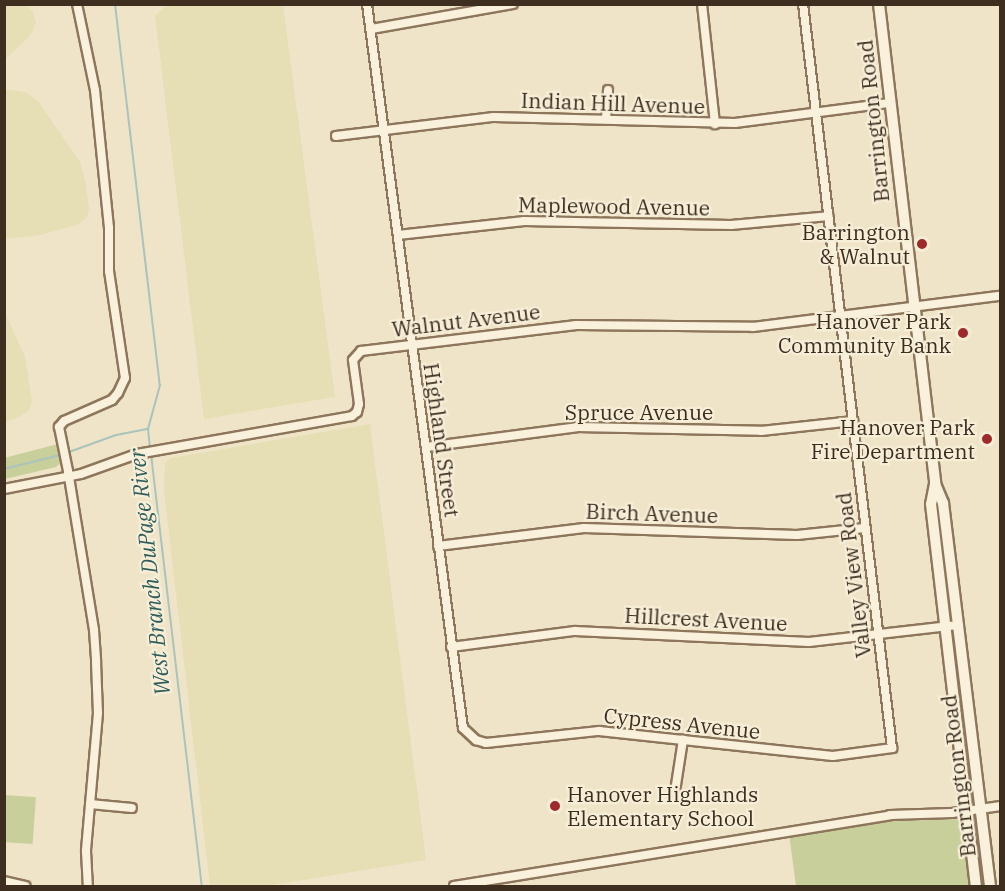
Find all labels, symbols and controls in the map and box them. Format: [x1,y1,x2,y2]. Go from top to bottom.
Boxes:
street label: Barrington Road [852,39,894,203]
street label: Indian Hill Avenue [520,87,706,119]
street label: Maplewood Avenue [518,192,710,220]
place label: Barrington & Walnut [802,219,910,269]
marker: Barrington & Walnut [915,237,929,251]
street label: Walnut Avenue [390,298,542,342]
place label: Hanover Park Community Bank [778,308,951,358]
marker: Hanover Park Community Bank [956,326,970,340]
street label: Highland Street [419,361,465,519]
street label: Spruce Avenue [565,399,713,425]
place label: Hanover Park Fire Department [811,414,975,464]
marker: Hanover Park Fire Department [980,432,994,446]
water label: West Branch DuPage River [123,447,175,697]
street label: Valley View Road [830,491,876,659]
street label: Birch Avenue [585,498,719,528]
street label: Hillcrest Avenue [624,602,788,636]
street label: Barrington Road [936,693,980,859]
street label: Cypress Avenue [602,702,762,744]
place label: Hanover Highlands Elementary School [567,781,758,831]
marker: Hanover Highlands Elementary School [548,799,562,813]

